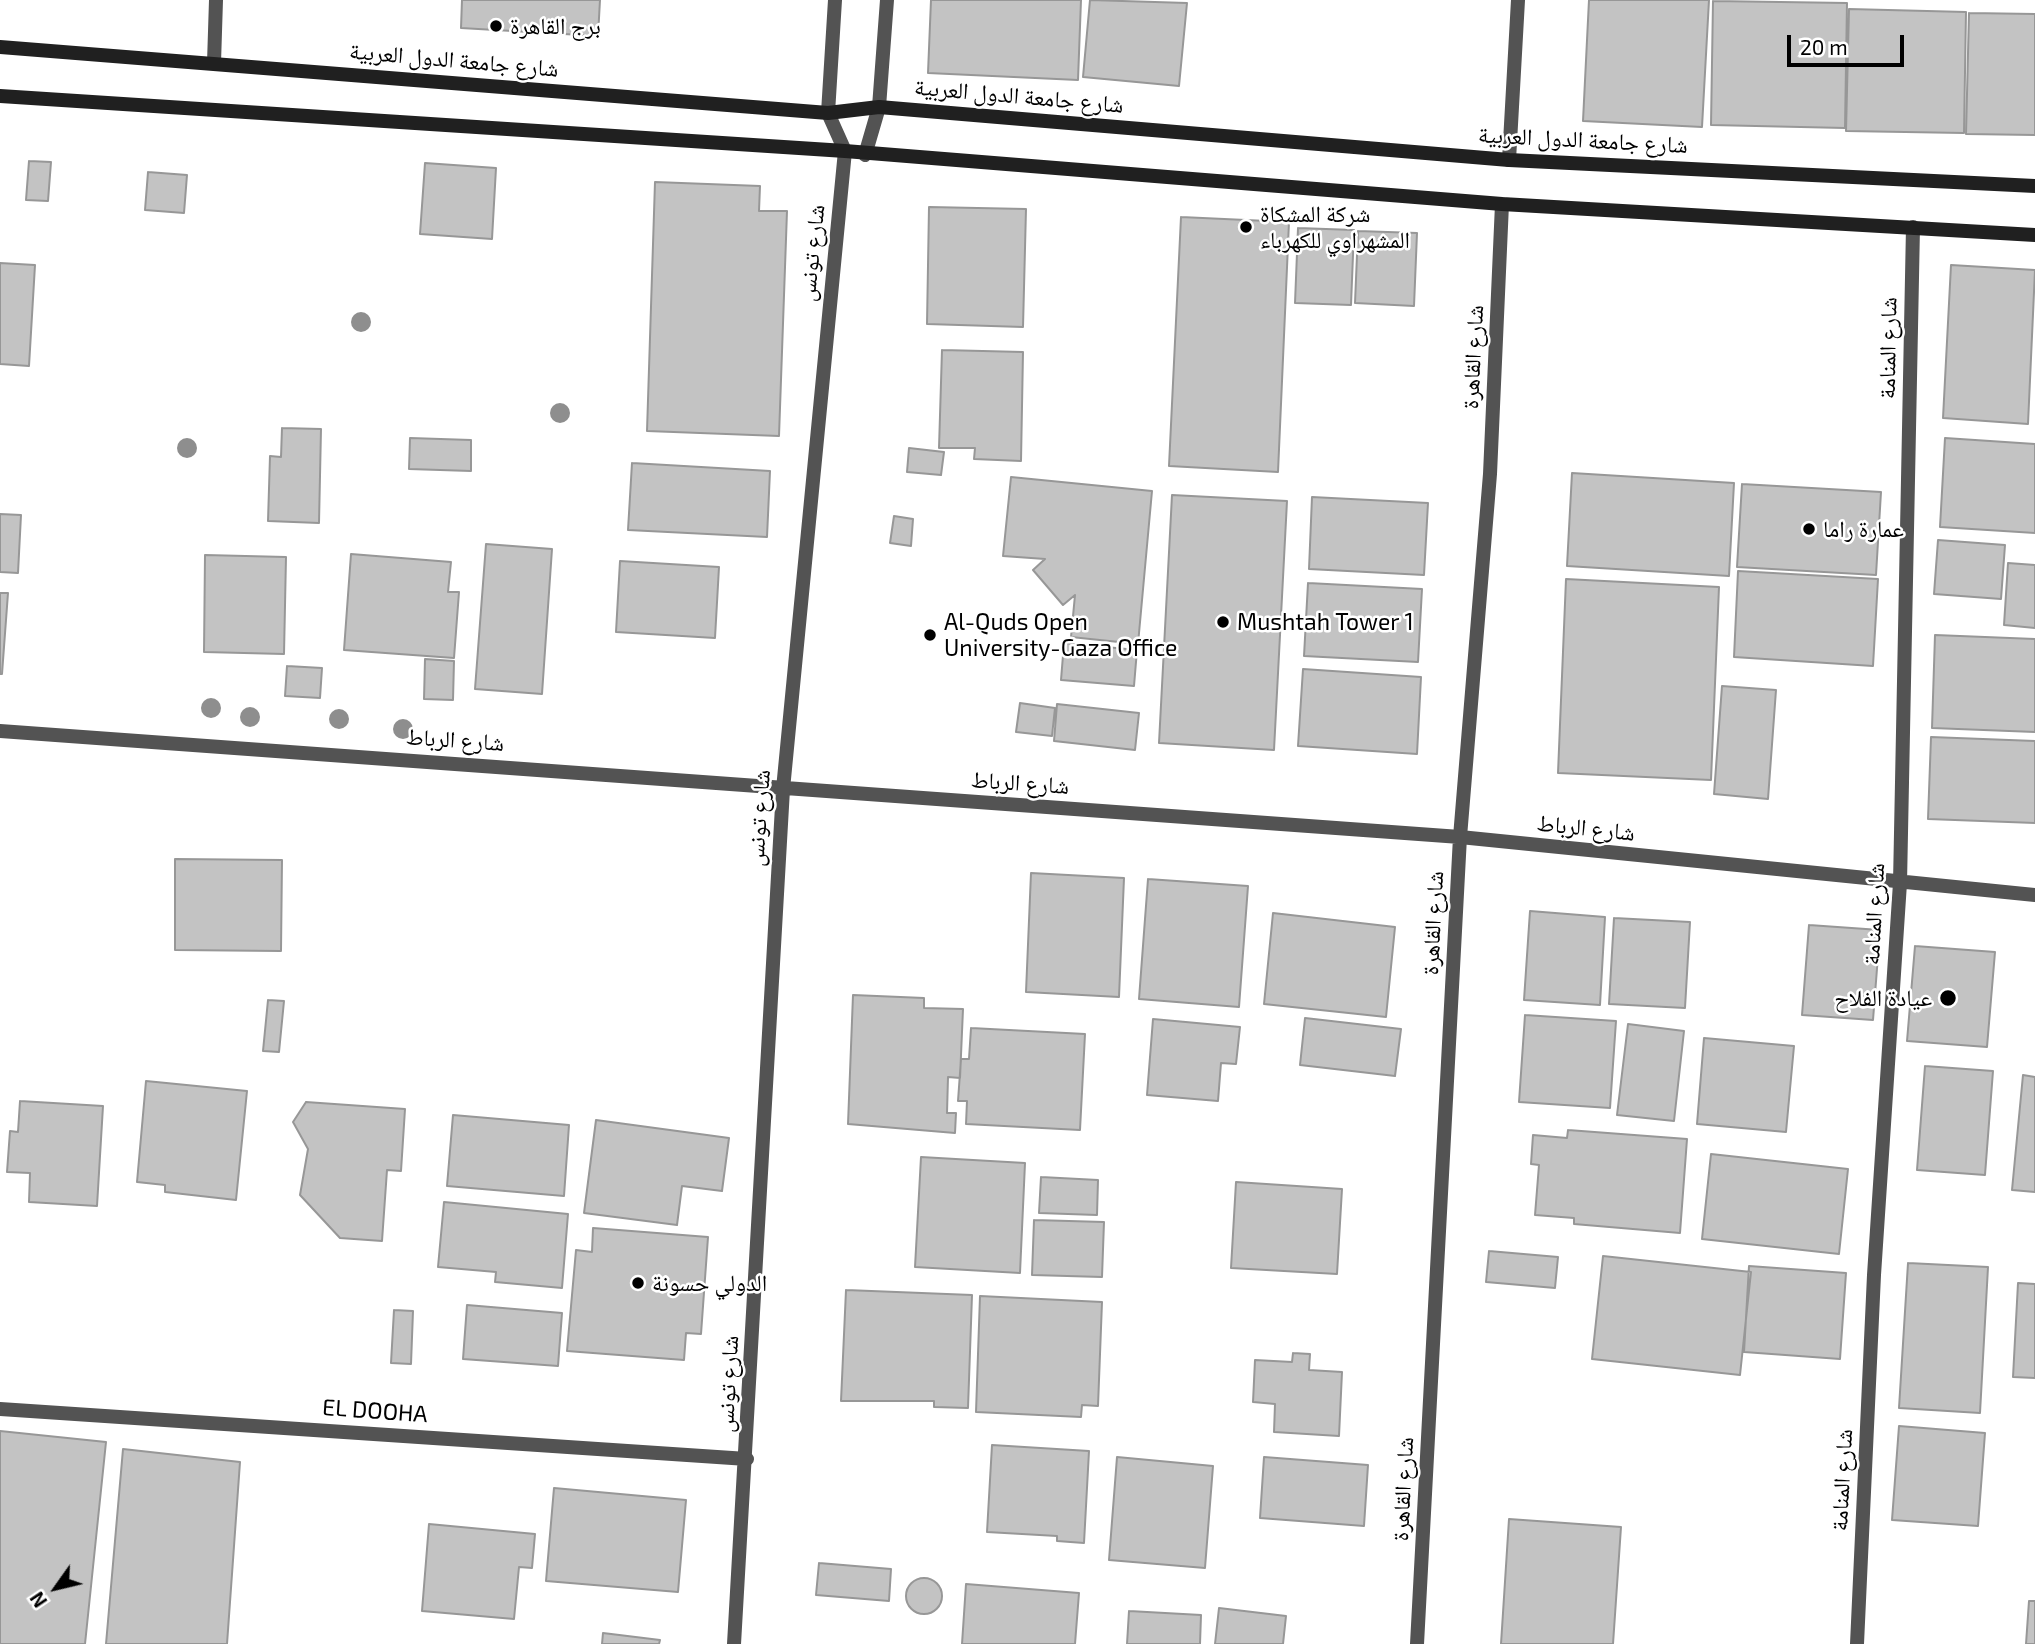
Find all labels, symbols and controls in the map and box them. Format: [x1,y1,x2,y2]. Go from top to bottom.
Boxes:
place label: برج القاهرة [510,12,601,40]
marker: برج القاهرة [488,18,504,34]
scale bar [1790,21,1907,65]
text: 20 m [1800,34,1848,59]
street label: شارع جامعة الدول العربية [348,37,560,83]
street label: شارع جامعة الدول العربية [913,73,1125,119]
street label: شارع جامعة الدول العربية [1478,121,1688,159]
place label: شركة المشكاة المشهراوي للكهرباء [1260,200,1410,254]
street label: شارع تونس [793,203,831,303]
marker: شركة المشكاة المشهراوي للكهرباء [1238,219,1254,235]
street label: شارع المنامة [1873,297,1903,399]
street label: شارع القاهرة [1456,304,1490,410]
place label: عمارة راما [1823,515,1904,543]
marker: عمارة راما [1801,521,1817,537]
place label: Al-Quds Open University-Gaza Office [944,608,1177,662]
place label: Mushtah Tower 1 [1237,608,1414,636]
marker: Mushtah Tower 1 [1215,614,1231,630]
marker: Al-Quds Open University-Gaza Office [922,627,938,643]
street label: شارع الرباط [405,723,505,757]
street label: شارع الرباط [970,766,1070,800]
street label: شارع تونس [742,769,776,867]
street label: شارع الرباط [1536,809,1636,847]
street label: شارع المنامة [1858,862,1890,966]
street label: شارع القاهرة [1416,870,1450,976]
place label: عيادة الفلاح [1834,984,1932,1012]
marker: عيادة الفلاح [1938,988,1958,1008]
place label: الدولي حسونة [652,1269,767,1297]
marker: الدولي حسونة [630,1275,646,1291]
street label: شارع تونس [712,1335,744,1433]
street label: EL DOOHA [321,1394,429,1428]
street label: شارع المنامة [1826,1428,1858,1532]
street label: شارع القاهرة [1386,1436,1420,1542]
north arrow [21,1553,91,1623]
text: N [25,1588,52,1612]

